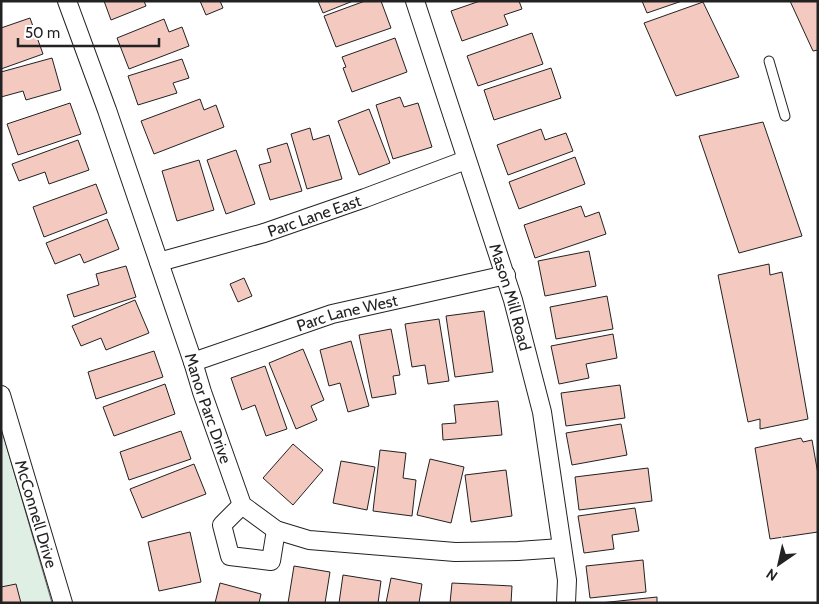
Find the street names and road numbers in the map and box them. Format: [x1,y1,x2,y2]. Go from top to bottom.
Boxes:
street label: Parc Lane East [265,191,364,241]
street label: Mason Mill Road [485,241,535,353]
street label: Parc Lane West [294,290,400,335]
street label: Manor Parc Drive [181,351,235,466]
street label: McConnell Drive [11,458,61,570]

